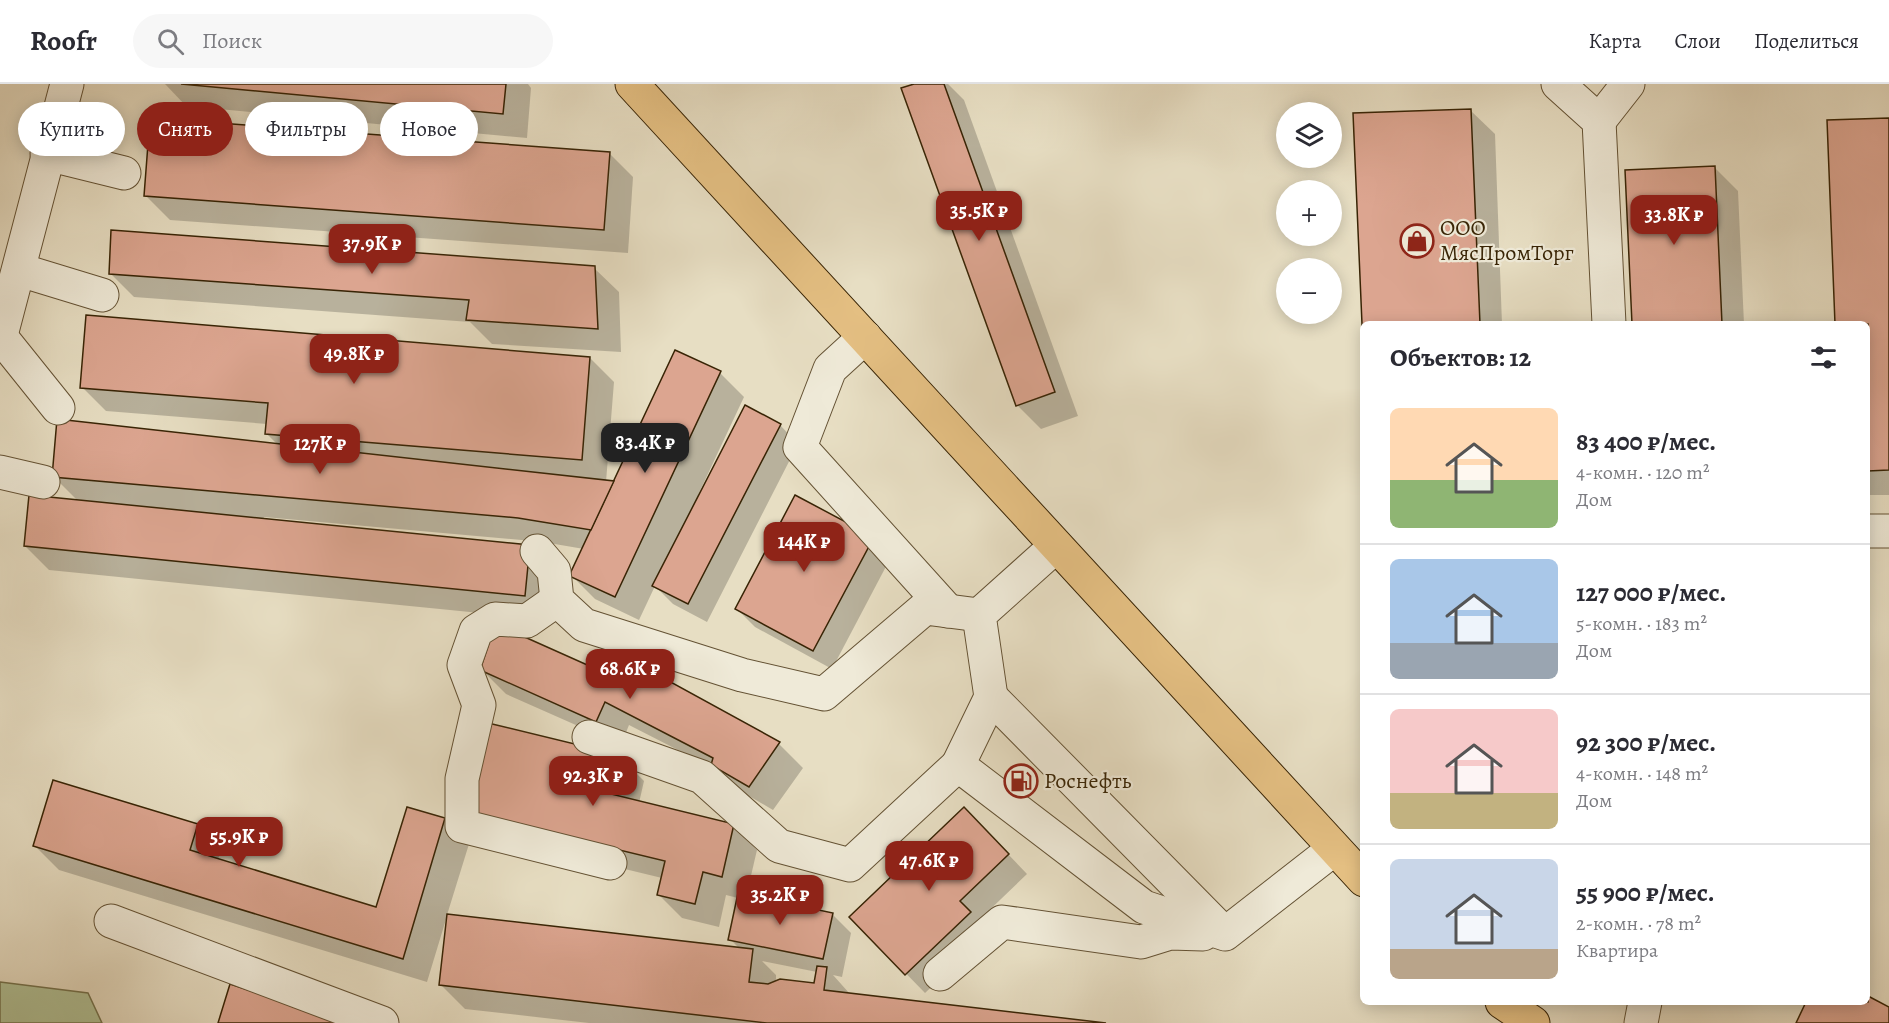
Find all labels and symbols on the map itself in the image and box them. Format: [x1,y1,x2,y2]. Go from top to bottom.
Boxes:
pin: 35.5K ₽ [924,191,1034,242]
pin: 33.8K ₽ [1619,195,1729,246]
place label: ООО МясПромТорг [1440,213,1574,268]
shop icon: ООО МясПромТорг [1399,223,1435,259]
pin: 37.9K ₽ [317,224,427,275]
pin: 49.8K ₽ [299,334,409,385]
pin: 83.4K ₽ [590,423,700,474]
pin: 127K ₽ [271,424,369,475]
pin: 144K ₽ [755,522,853,573]
pin: 68.6K ₽ [575,649,685,700]
pin: 92.3K ₽ [538,756,648,807]
fuel station icon: Роснефть [1003,763,1039,799]
place label: Роснефть [1044,766,1132,796]
pin: 55.9K ₽ [184,817,294,868]
pin: 47.6K ₽ [874,841,984,892]
pin: 35.2K ₽ [725,875,835,926]

